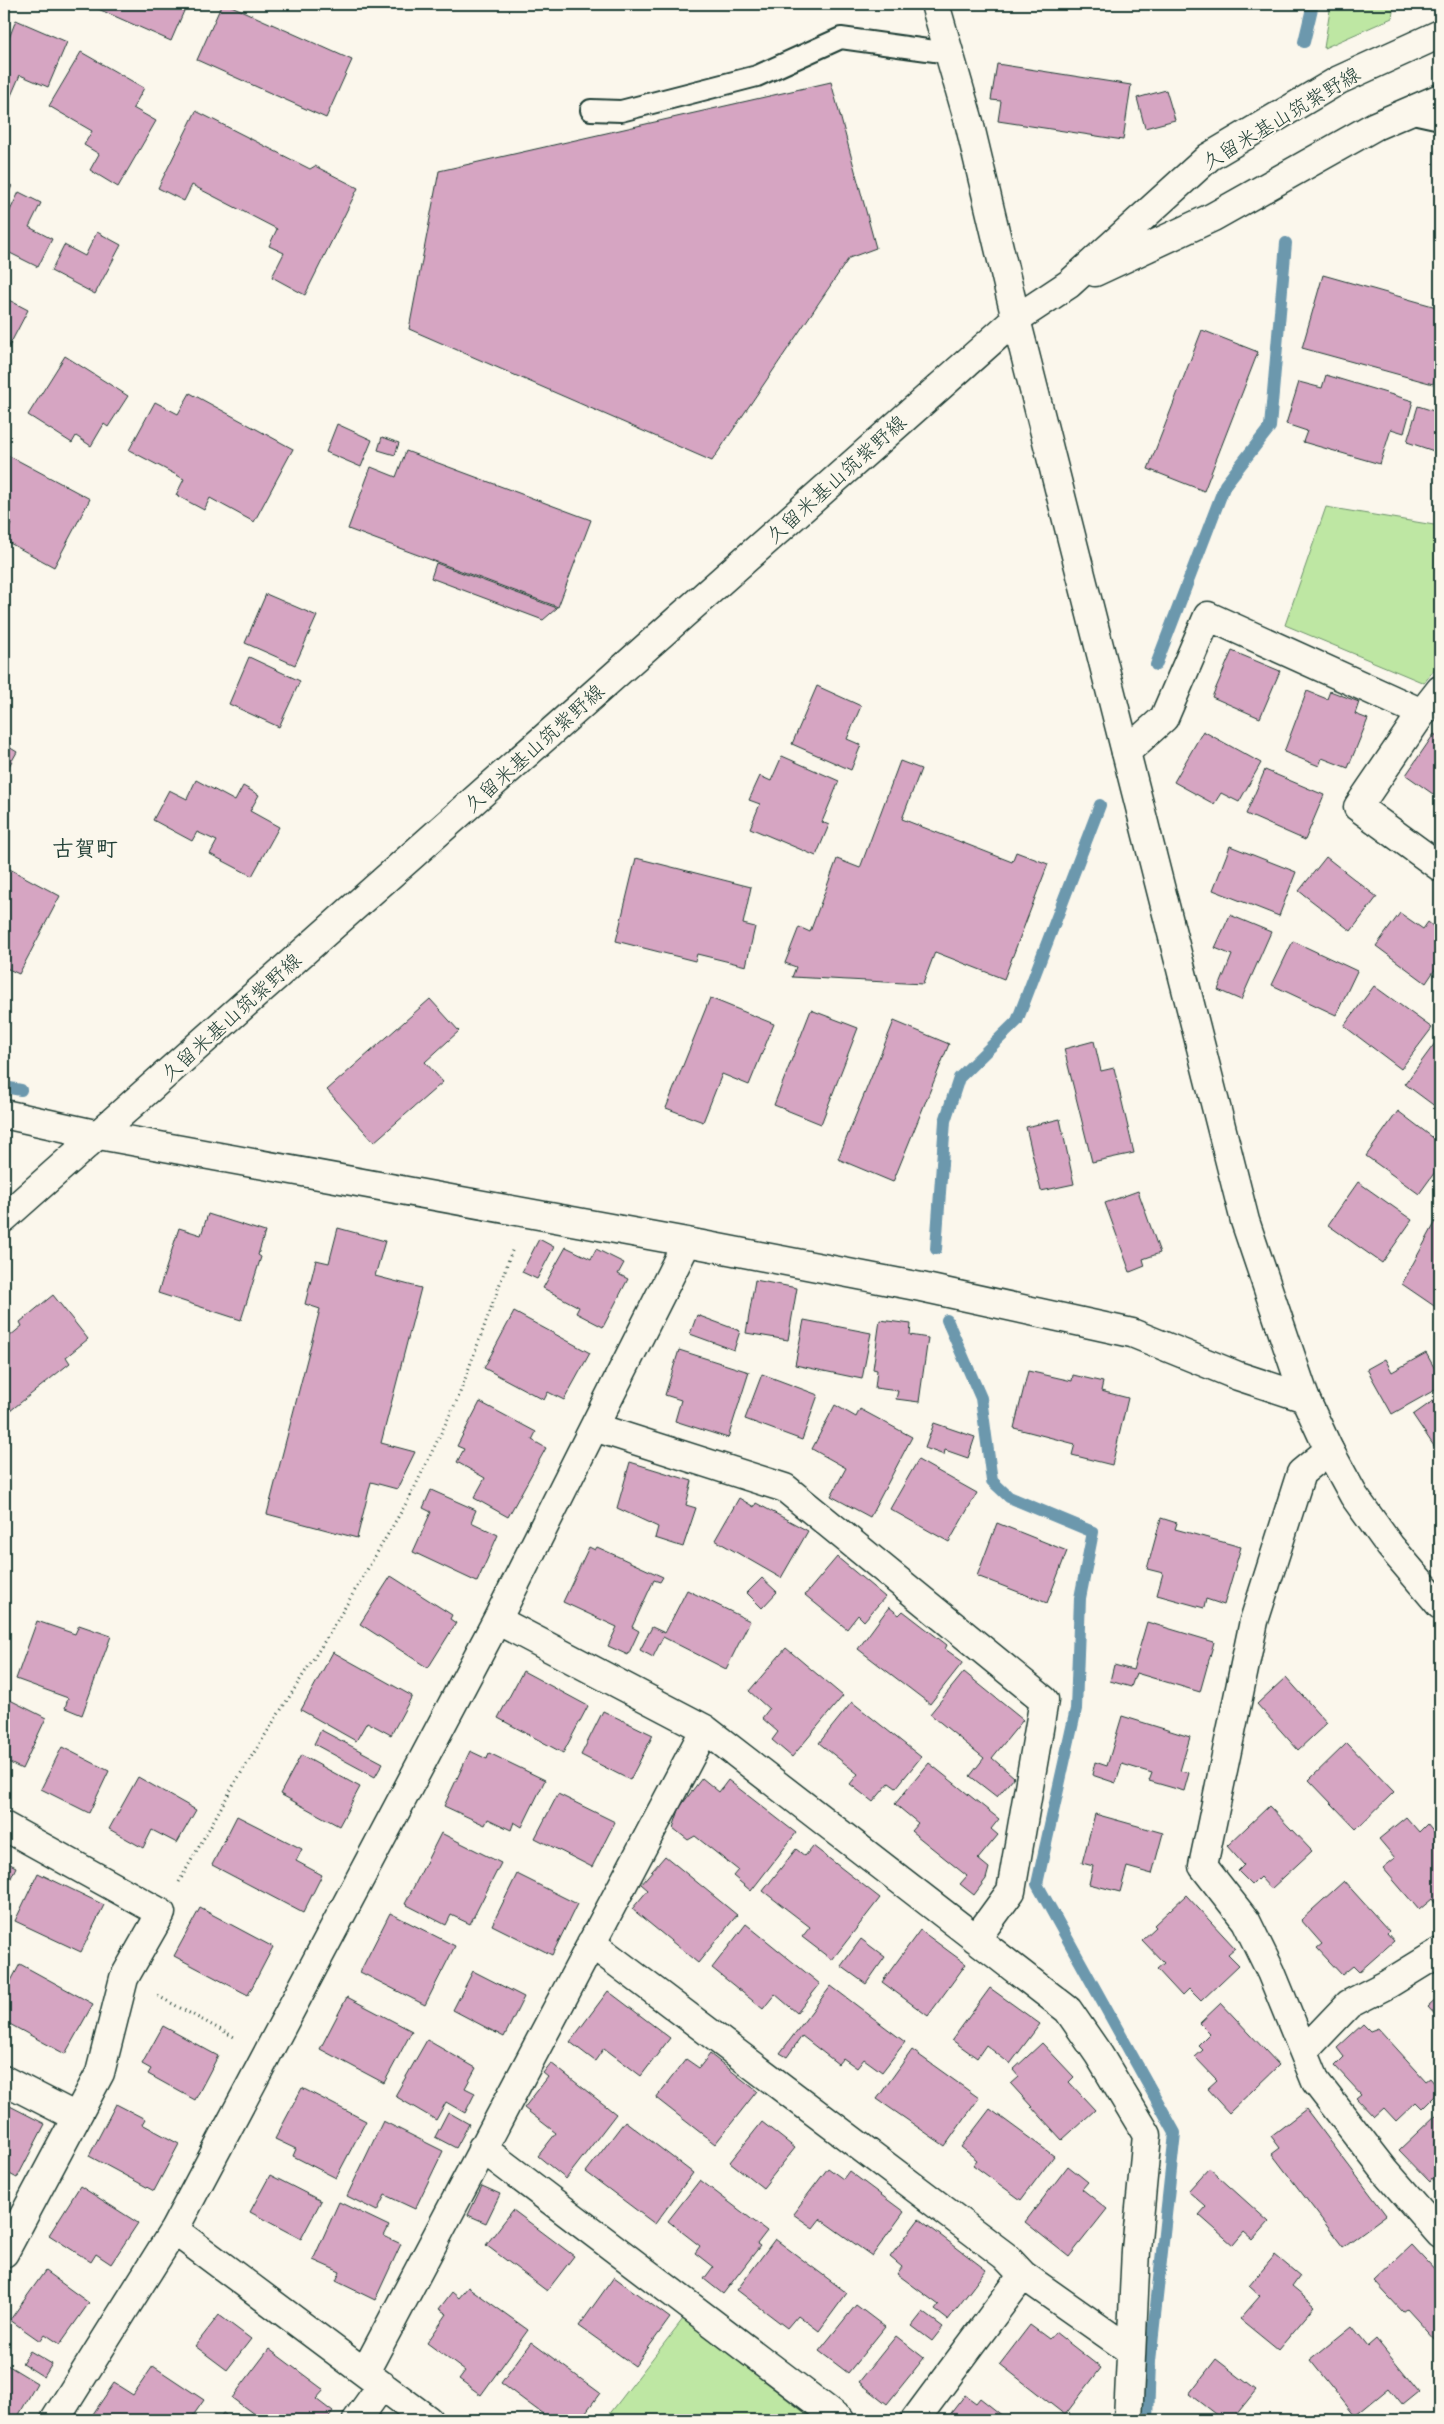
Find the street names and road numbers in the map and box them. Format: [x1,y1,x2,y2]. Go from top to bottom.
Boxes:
street label: 久留米基山筑紫野線 [1198,62,1367,179]
street label: 久留米基山筑紫野線 [762,411,914,552]
street label: 久留米基山筑紫野線 [460,680,612,821]
street label: 久留米基山筑紫野線 [157,949,309,1090]

